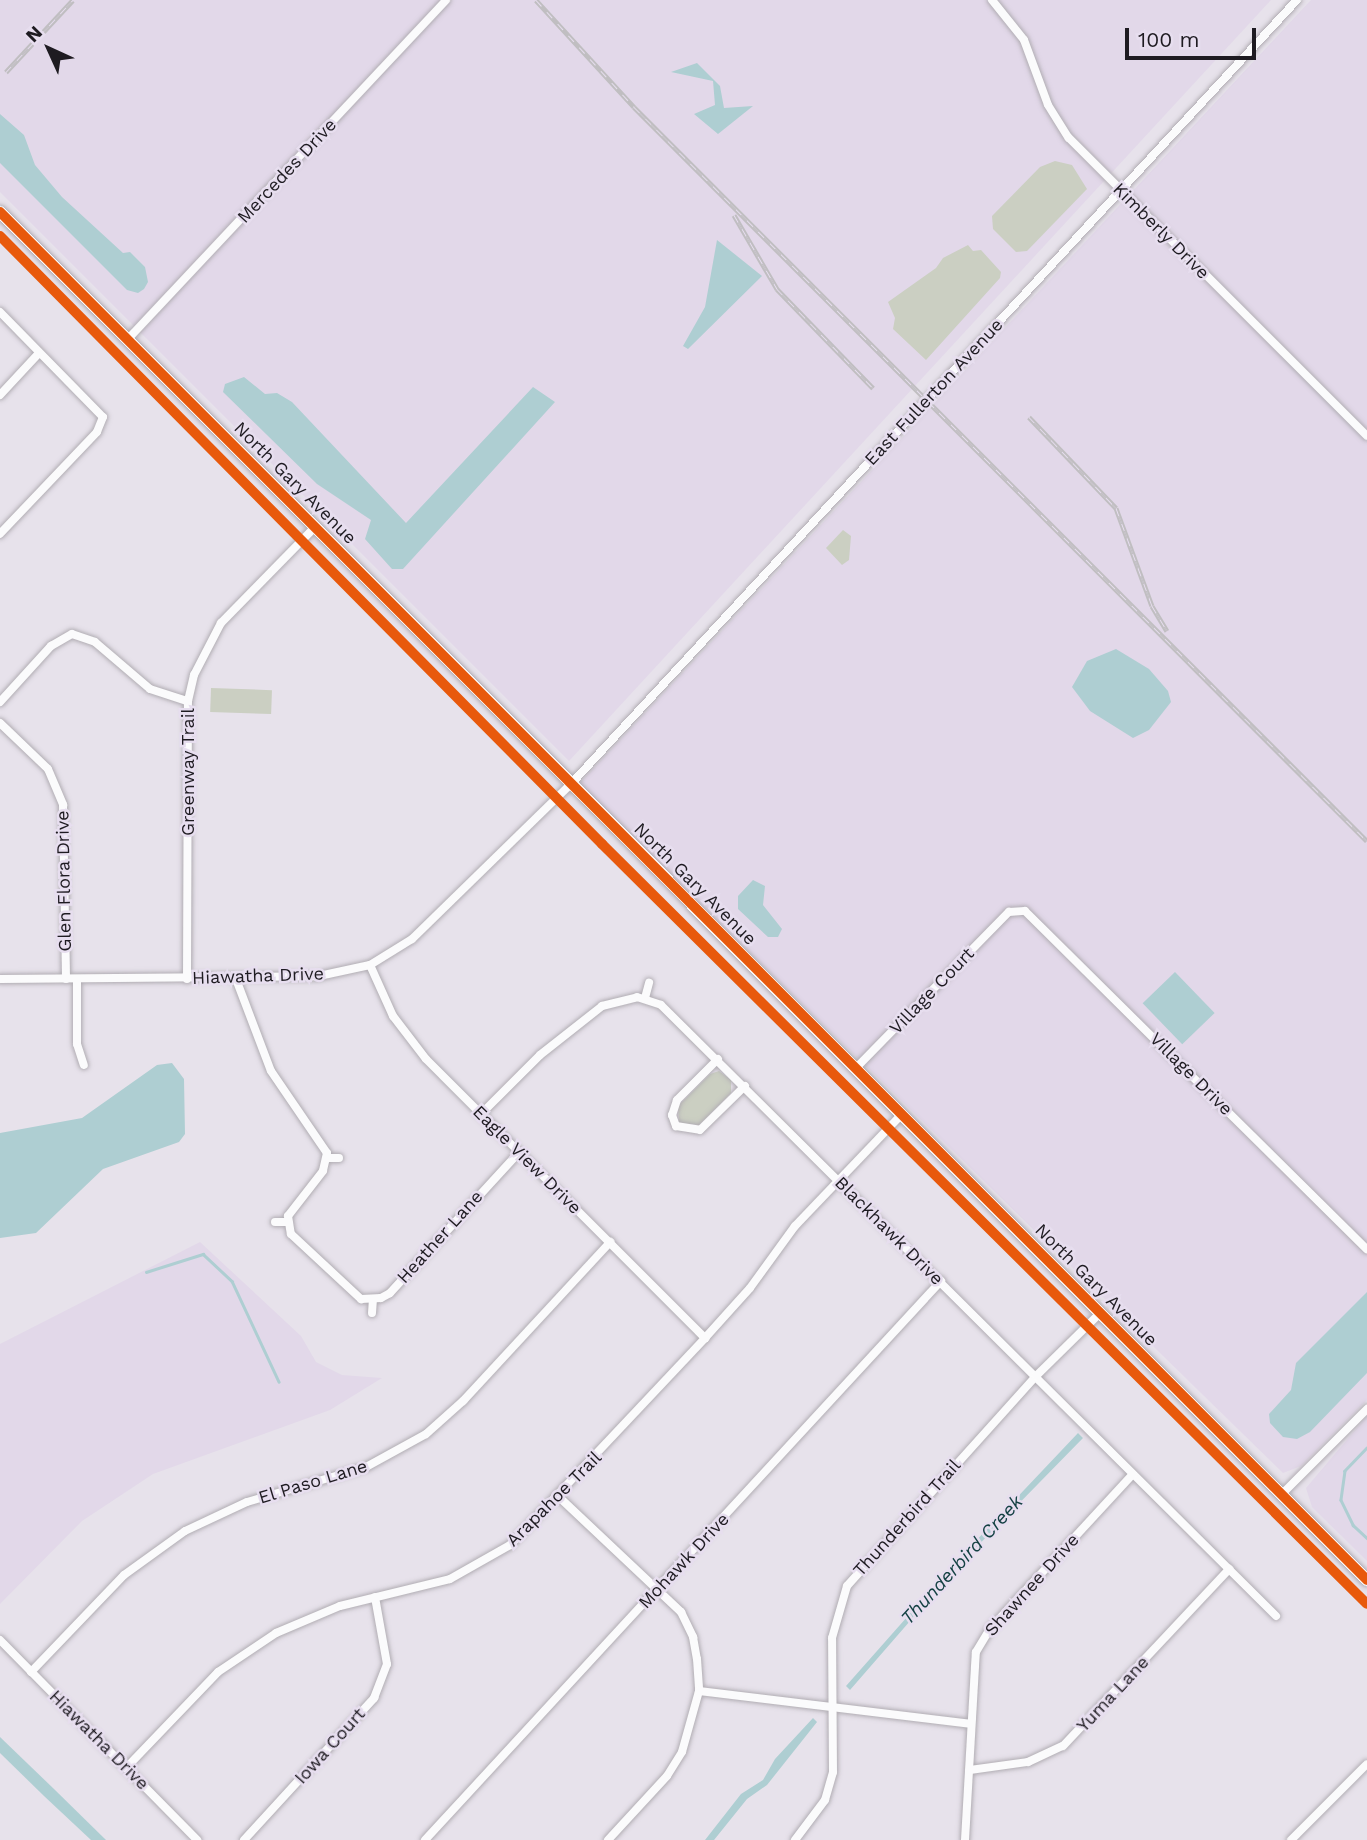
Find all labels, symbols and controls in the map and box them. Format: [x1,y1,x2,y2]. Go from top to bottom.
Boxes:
north arrow [14,14,84,84]
scale bar [1129,14,1260,58]
text: N [21,21,47,47]
text: 100 m [1138,27,1200,52]
street label: Mercedes Drive [233,114,341,228]
street label: Kimberly Drive [1108,178,1214,284]
street label: East Fullerton Avenue [860,314,1008,470]
street label: North Gary Avenue [229,417,361,549]
street label: Greenway Trail [177,707,199,837]
street label: Glen Flora Drive [52,810,76,952]
street label: North Gary Avenue [629,818,761,950]
street label: Village Court [885,943,979,1039]
street label: Hiawatha Drive [191,963,325,989]
street label: Village Drive [1145,1028,1237,1120]
street label: Eagle View Drive [468,1101,586,1219]
street label: Blackhawk Drive [830,1172,948,1290]
street label: Heather Lane [392,1186,488,1288]
street label: North Gary Avenue [1030,1219,1162,1351]
street label: Arapahoe Trail [502,1447,606,1551]
street label: El Paso Lane [256,1455,370,1509]
street label: Thunderbird Trail [849,1455,965,1581]
water label: Thunderbird Creek [896,1491,1028,1629]
street label: Mohawk Drive [634,1509,734,1613]
street label: Shawnee Drive [980,1529,1084,1641]
street label: Yuma Lane [1072,1651,1154,1737]
street label: Hiawatha Drive [45,1686,153,1794]
street label: Iowa Court [290,1703,370,1789]

